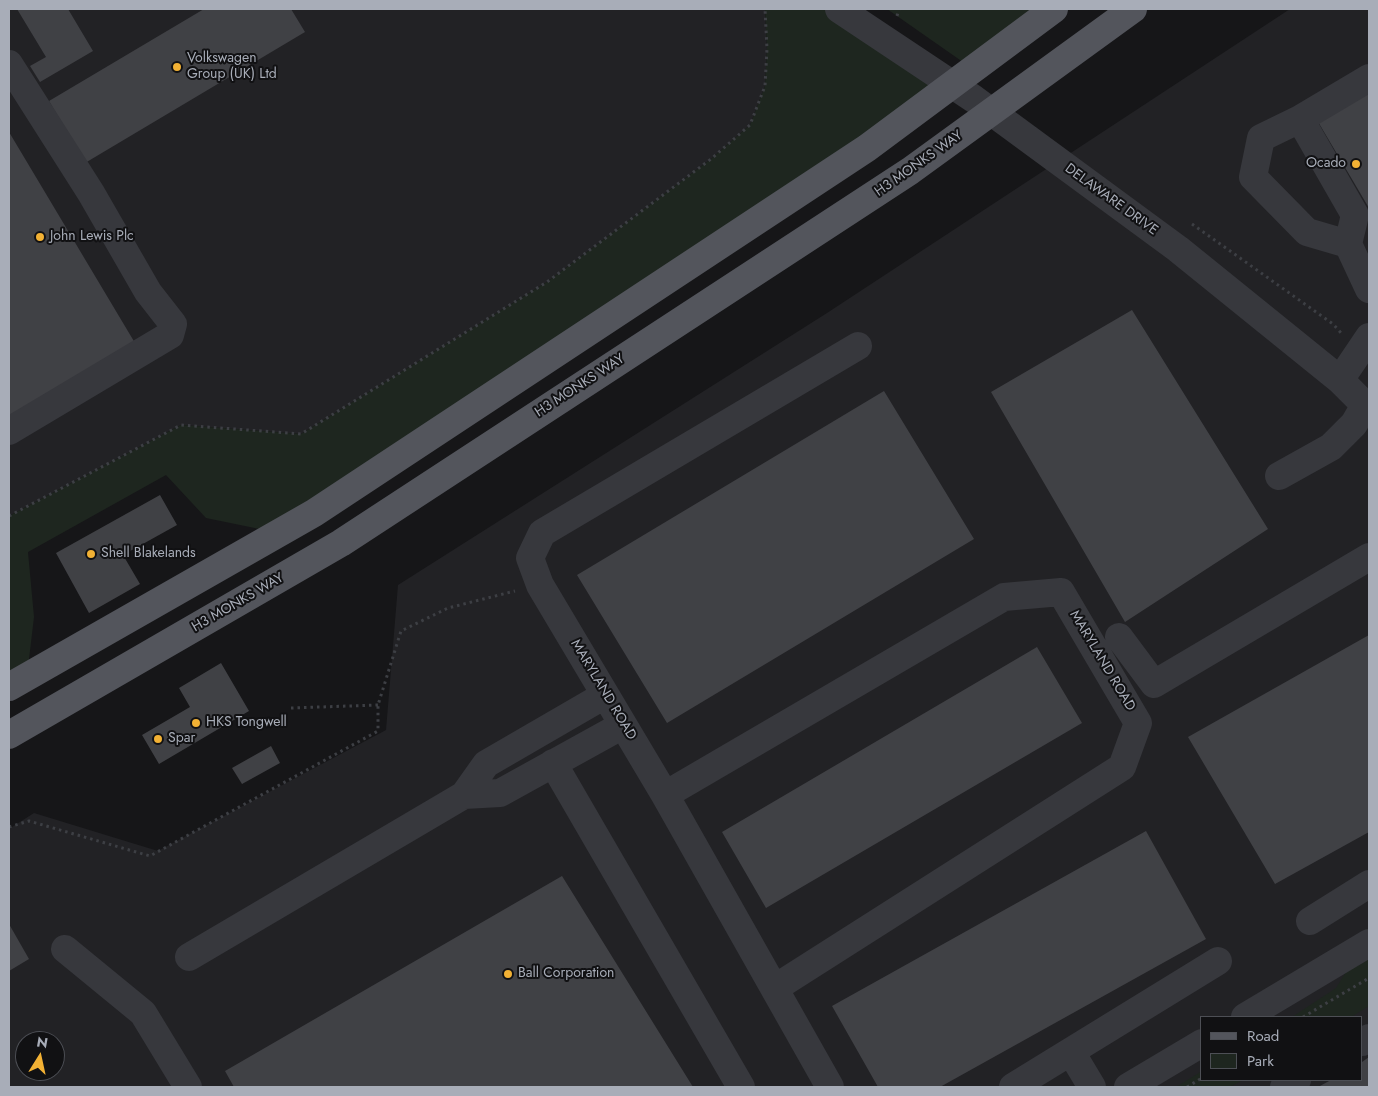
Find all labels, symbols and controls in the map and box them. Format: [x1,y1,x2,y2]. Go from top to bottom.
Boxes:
place label: Volkswagen Group (UK) Ltd [187,51,277,84]
marker: Volkswagen Group (UK) Ltd [171,61,183,73]
street label: H3 MONKS WAY [872,127,966,201]
place label: Ocado [1306,156,1346,172]
marker: Ocado [1350,158,1362,170]
street label: DELAWARE DRIVE [1061,161,1161,239]
place label: John Lewis Plc [50,229,134,245]
marker: John Lewis Plc [34,231,46,243]
street label: H3 MONKS WAY [532,351,628,421]
place label: Shell Blakelands [101,546,196,562]
marker: Shell Blakelands [85,548,97,560]
street label: H3 MONKS WAY [189,570,287,636]
street label: MARYLAND ROAD [1065,608,1139,714]
street label: MARYLAND ROAD [566,637,640,743]
place label: HKS Tongwell [206,715,287,731]
marker: HKS Tongwell [190,717,202,729]
place label: Spar [168,731,195,747]
marker: Spar [152,733,164,745]
place label: Ball Corporation [518,966,614,982]
marker: Ball Corporation [502,968,514,980]
legend [1200,1016,1363,1081]
text: Road [1247,1025,1279,1047]
north arrow [15,1031,65,1081]
text: N [35,1031,50,1053]
text: Park [1247,1050,1274,1072]

